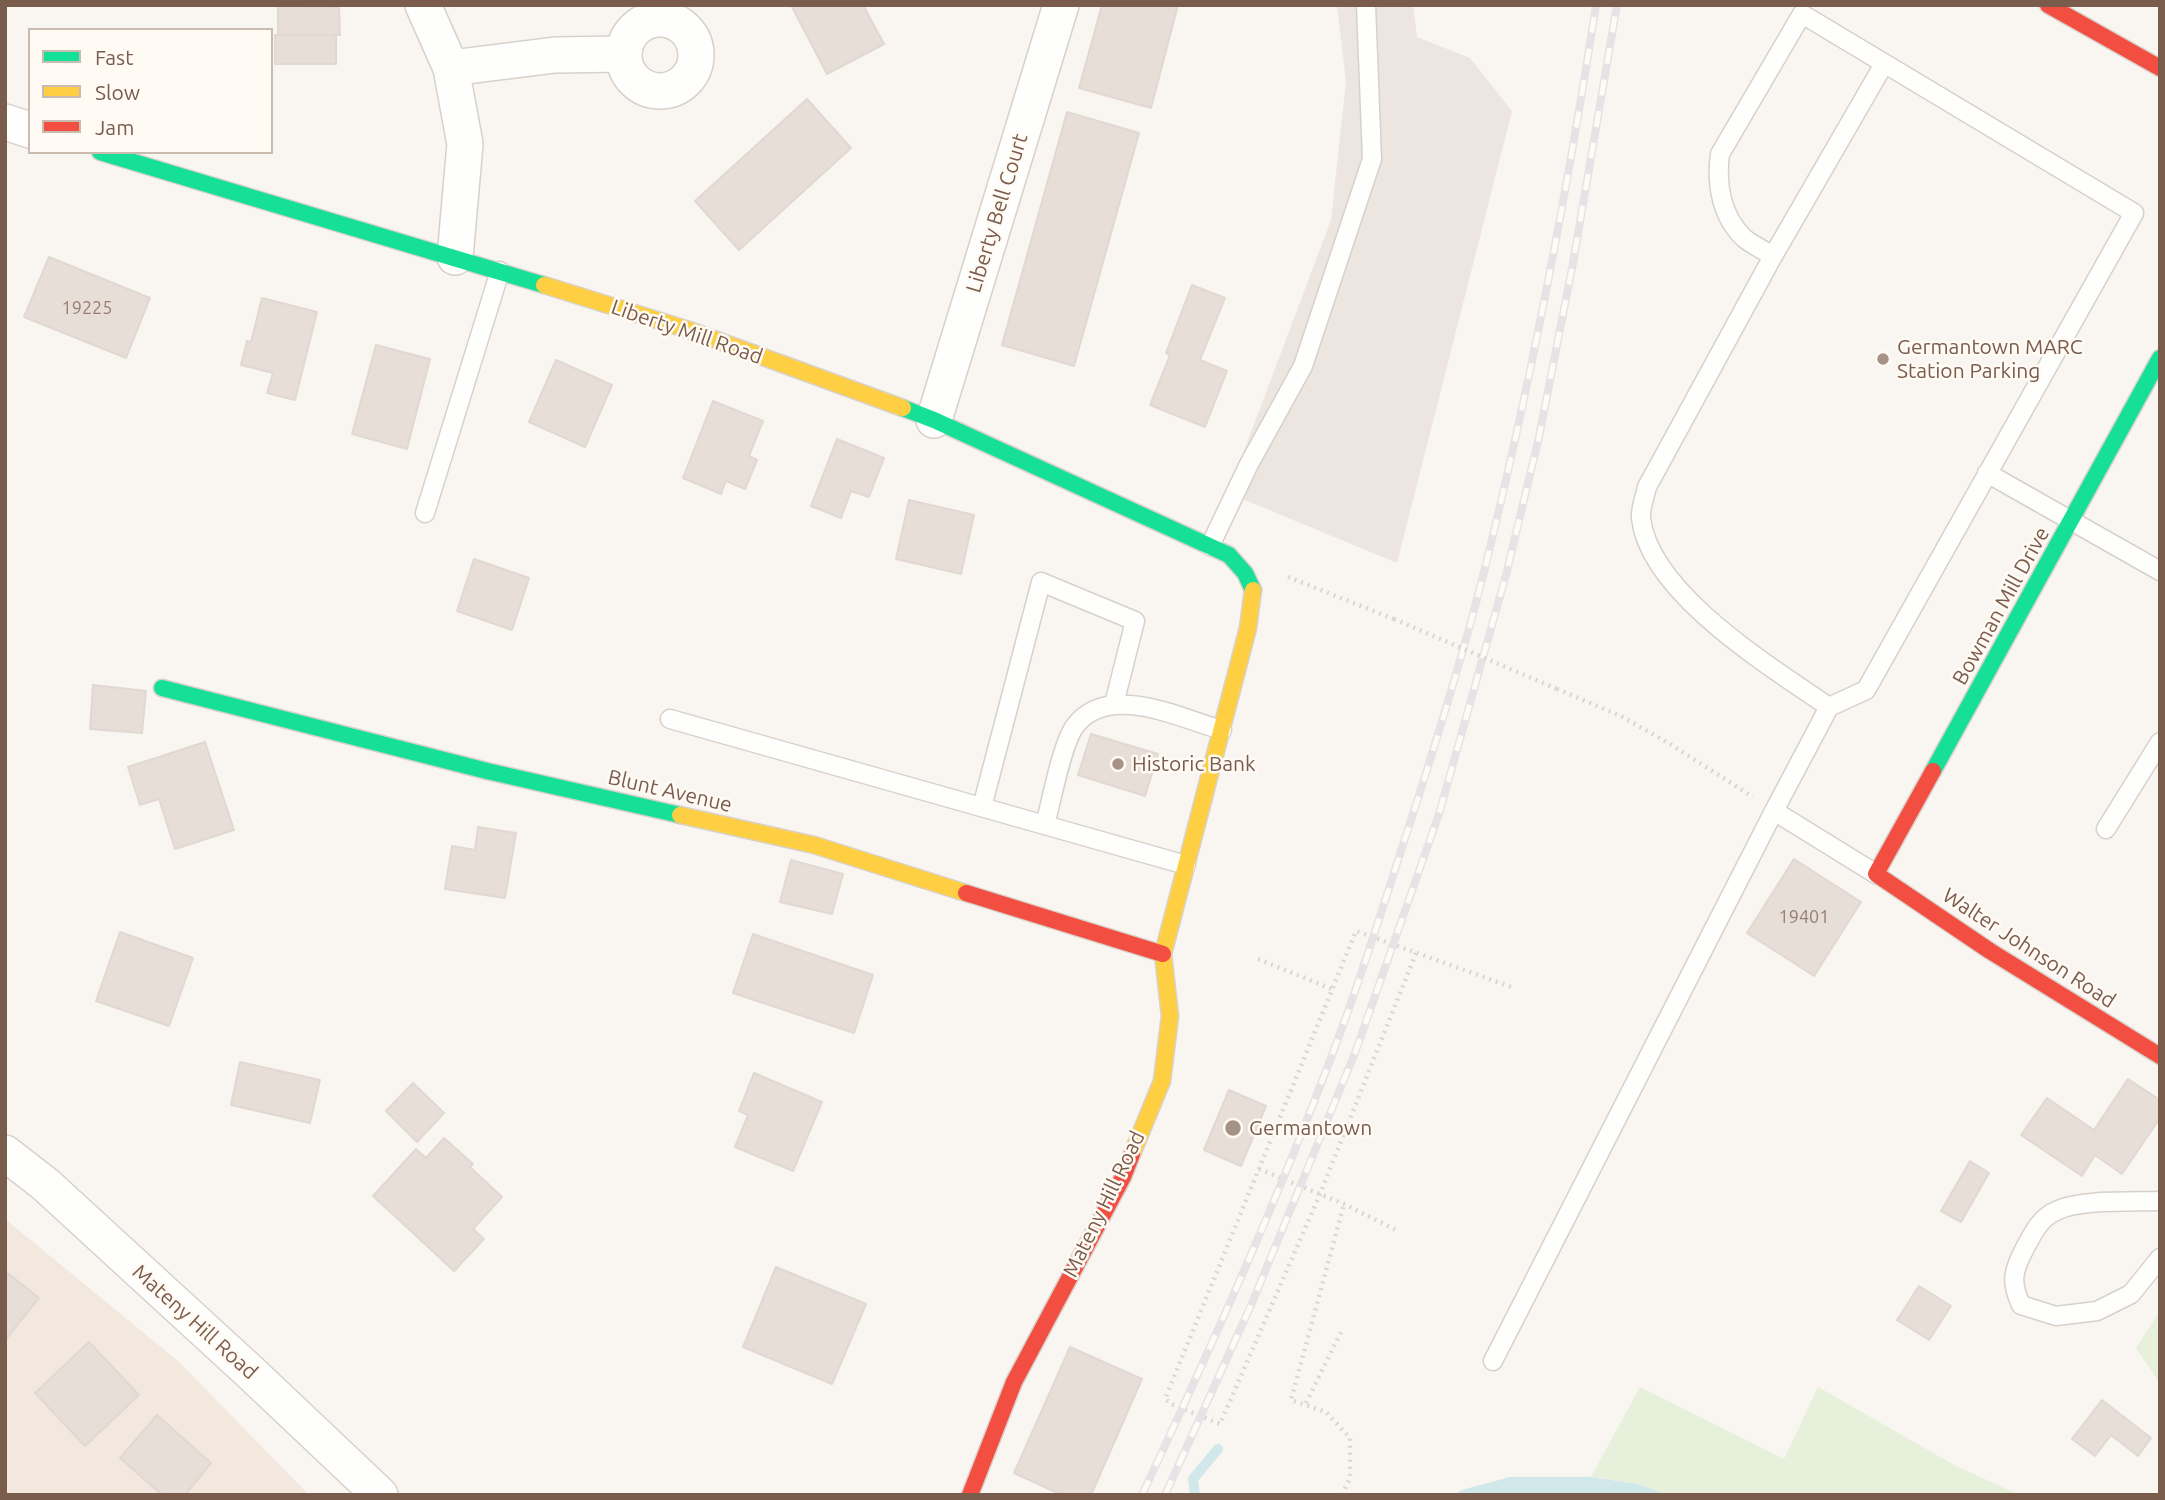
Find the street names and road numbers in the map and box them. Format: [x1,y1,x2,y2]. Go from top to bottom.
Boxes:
street label: Liberty Bell Court [961,130,1033,296]
street label: Liberty Mill Road [608,294,766,370]
street label: Bowman Mill Drive [1947,523,2055,689]
street label: Blunt Avenue [605,764,735,818]
street label: Walter Johnson Road [1938,883,2120,1013]
street label: Mateny Hill Road [1058,1127,1150,1281]
street label: Mateny Hill Road [127,1259,263,1385]

